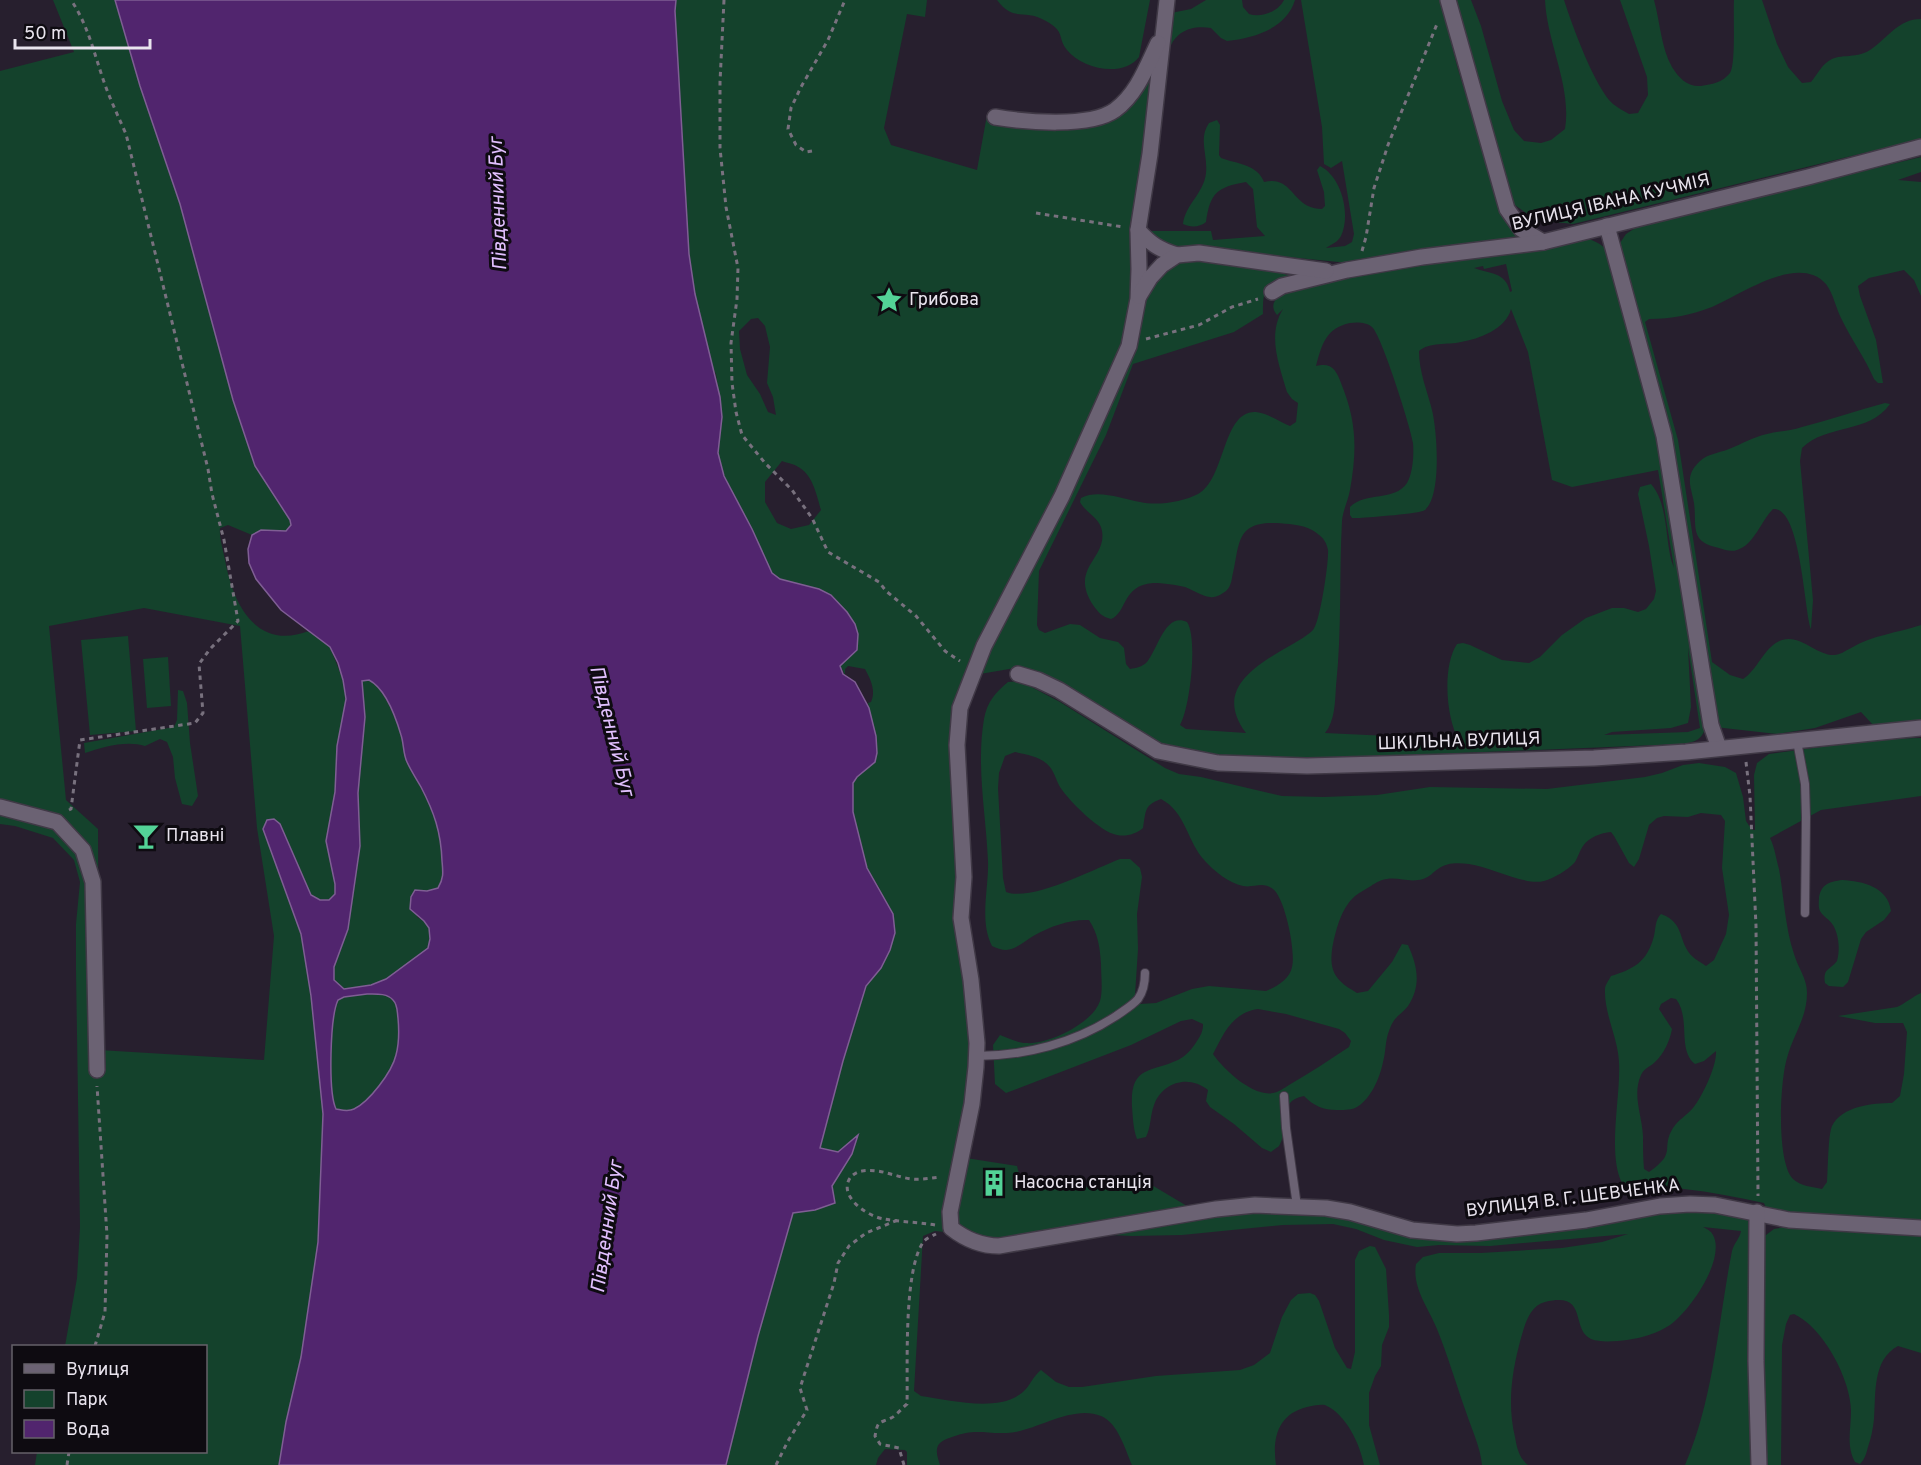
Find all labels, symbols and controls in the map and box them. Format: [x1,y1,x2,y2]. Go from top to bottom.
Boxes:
scale bar [15,12,150,50]
text: 50 m [24,23,66,46]
water label: Південний Буг [484,135,514,271]
street label: ВУЛИЦЯ ІВАНА КУЧМІЯ [1510,169,1712,237]
place icon: Грибова [874,285,904,315]
place label: Грибова [909,289,979,312]
water label: Південний Буг [582,663,640,801]
street label: ШКІЛЬНА ВУЛИЦЯ [1377,728,1541,756]
bar icon: Плавні [131,821,161,851]
place label: Плавні [166,825,224,848]
water label: Південний Буг [586,1157,630,1295]
building icon: Насосна станція [979,1168,1009,1198]
place label: Насосна станція [1014,1172,1152,1195]
street label: ВУЛИЦЯ В. Г. ШЕВЧЕНКА [1465,1174,1681,1224]
legend [12,1345,207,1453]
text: Вулиця [66,1359,129,1382]
text: Парк [66,1389,108,1412]
text: Вода [66,1419,110,1442]

